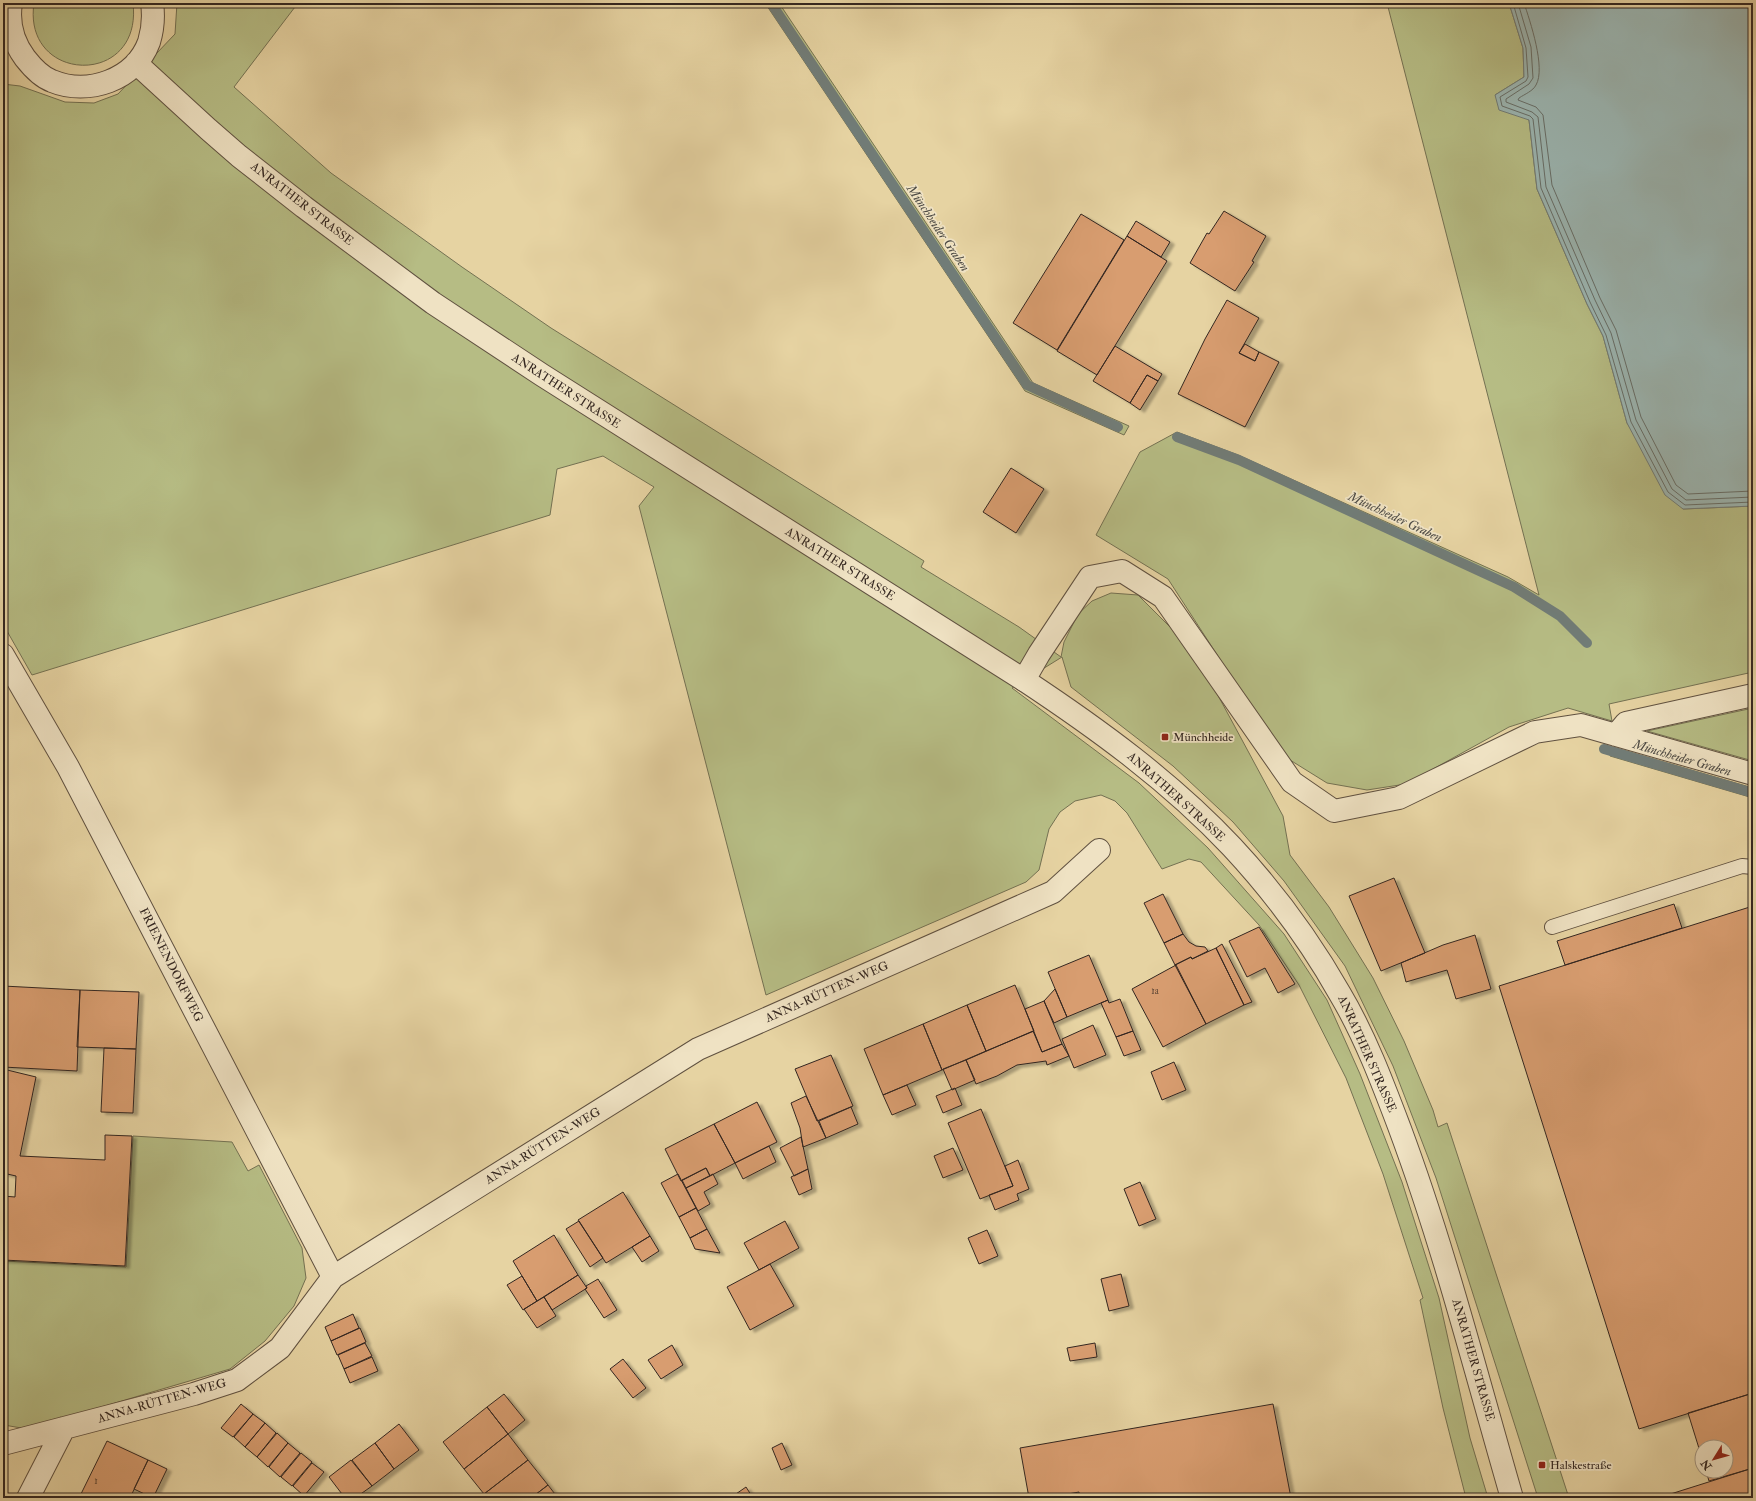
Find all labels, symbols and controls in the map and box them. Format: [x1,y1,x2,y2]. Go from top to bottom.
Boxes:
street label: ANRATHER STRASSE [247,159,357,249]
water label: Münchheider Graben [902,181,973,275]
street label: ANRATHER STRASSE [508,350,623,432]
water label: Münchheider Graben [1345,488,1444,546]
street label: ANRATHER STRASSE [782,524,898,604]
place label: Münchheide [1173,730,1233,745]
marker: Münchheide [1160,732,1170,742]
water label: Münchheider Graben [1630,736,1733,780]
street label: ANRATHER STRASSE [1123,748,1228,845]
street label: FRIENENDORFWEG [136,905,206,1025]
street label: ANNA-RÜTTEN-WEG [762,958,891,1026]
house number: 1a [1151,985,1160,997]
street label: ANRATHER STRASSE [1334,992,1400,1115]
street label: ANNA-RÜTTEN-WEG [482,1104,604,1188]
street label: ANRATHER STRASSE [1448,1296,1498,1423]
street label: ANNA-RÜTTEN-WEG [95,1375,228,1427]
north arrow [1694,1439,1734,1479]
text: N [1698,1456,1715,1473]
place label: Halskestraße [1550,1458,1611,1473]
marker: Halskestraße [1537,1460,1547,1470]
house number: 1 [94,1475,98,1487]

